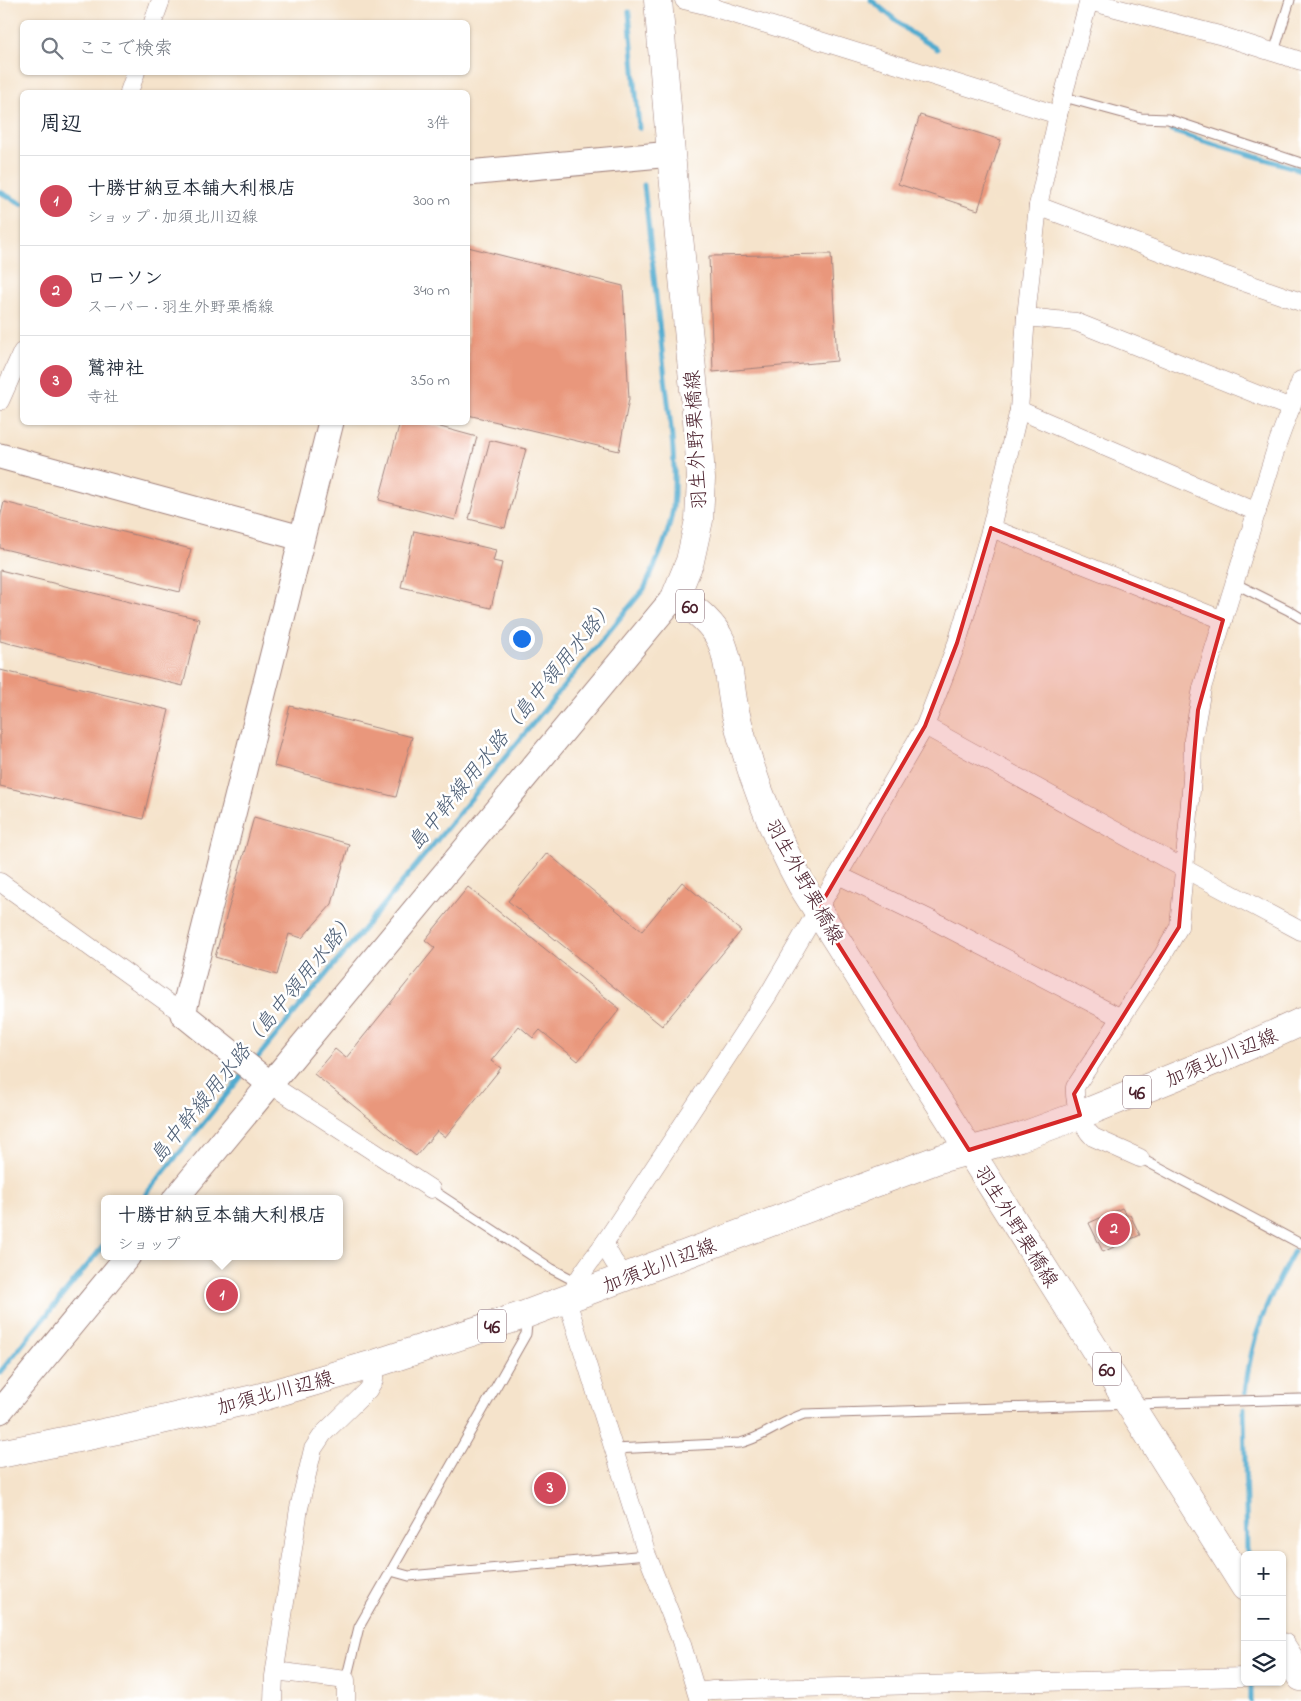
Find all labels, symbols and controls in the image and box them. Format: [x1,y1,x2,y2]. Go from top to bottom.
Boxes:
search box [20,20,470,75]
icon: search [38,34,66,62]
text: ここで検索 [78,36,173,63]
text: 周辺 [40,110,82,140]
text: 3件 [427,112,450,136]
text: 十勝甘納豆本舗大利根店 [87,176,296,203]
text: 1 [53,189,59,213]
text: 300 m [413,189,450,213]
text: ショップ · 加須北川辺線 [87,206,258,230]
text: ローソン [87,266,163,293]
text: 2 [52,279,60,303]
text: 340 m [413,279,450,303]
text: スーパー · 羽生外野栗橋線 [87,296,274,320]
text: 鷲神社 [87,356,144,383]
text: 3 [53,369,59,393]
text: 350 m [411,369,450,393]
street label: 羽生外野栗橋線 [679,369,716,511]
text: 寺社 [87,386,119,410]
road number: 60 [676,590,704,622]
water label: 島中幹線用水路（島中領用水路） [402,594,623,858]
your location [509,626,535,652]
street label: 羽生外野栗橋線 [756,814,849,950]
water label: 島中幹線用水路（島中領用水路） [144,907,365,1171]
street label: 加須北川辺線 [1161,1023,1283,1096]
road number: 46 [1123,1076,1151,1108]
street label: 羽生外野栗橋線 [965,1160,1064,1294]
popup [101,1195,343,1260]
text: 十勝甘納豆本舗大利根店 [117,1203,327,1230]
pin: 2 [1098,1210,1130,1248]
street label: 加須北川辺線 [599,1232,721,1302]
text: ショップ [117,1233,181,1257]
pin: 1 [206,1276,238,1314]
road number: 46 [478,1310,506,1342]
road number: 60 [1093,1352,1121,1386]
street label: 加須北川辺線 [214,1365,337,1424]
pin: 3 [534,1469,566,1507]
map controls [1241,1551,1286,1686]
button: + [1241,1551,1286,1596]
button: − [1241,1596,1286,1641]
button: layers [1241,1641,1286,1686]

